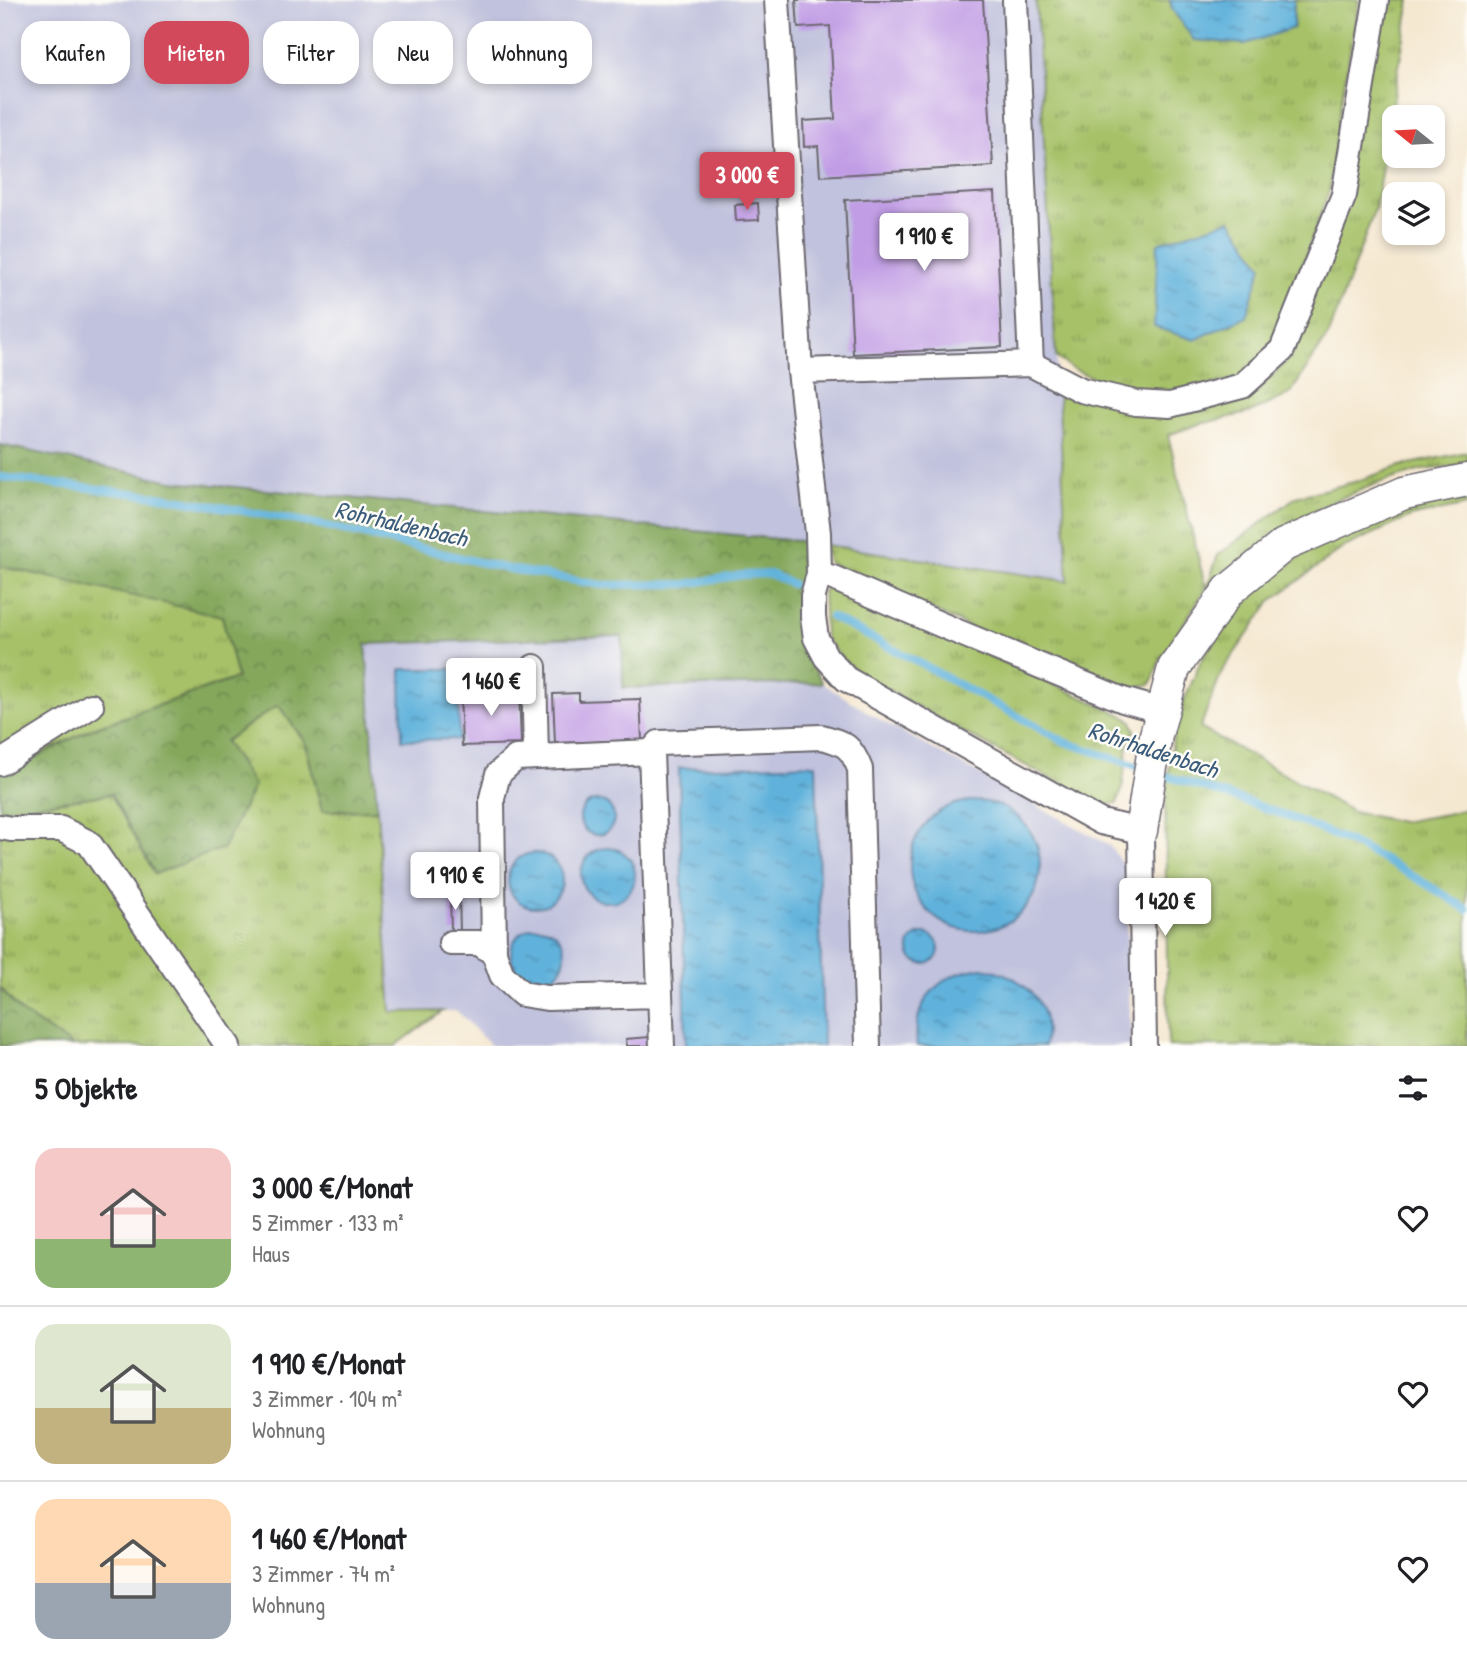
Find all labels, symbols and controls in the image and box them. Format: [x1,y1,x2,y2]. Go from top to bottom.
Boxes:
chip: Kaufen [21,21,130,84]
chip: Mieten [144,21,249,84]
chip: Filter [263,21,359,84]
chip: Neu [373,21,453,84]
chip: Wohnung [467,21,592,84]
north arrow [1382,105,1446,168]
map controls [1382,105,1445,245]
pin: 3 000 € [682,152,812,212]
text: 3 000 € [716,159,778,190]
button: layers [1382,182,1445,245]
pin: 1 910 € [859,214,989,273]
text: 1 910 € [895,220,953,251]
water label: Rohrhaldenbach [332,492,472,554]
pin: 1 460 € [426,658,556,718]
text: 1 460 € [462,665,520,696]
water label: Rohrhaldenbach [1085,713,1224,786]
pin: 1 910 € [390,852,520,912]
text: 1 910 € [426,859,484,890]
pin: 1 420 € [1100,878,1230,938]
text: 1 420 € [1135,885,1195,916]
text: 5 Objekte [35,1068,137,1108]
icon: filters [1394,1069,1432,1107]
text: 3 000 €/Monat [252,1167,412,1207]
icon: home [91,1176,175,1260]
icon: heart [1394,1199,1432,1237]
text: 5 Zimmer · 133 m² [252,1207,403,1238]
text: Haus [252,1238,290,1269]
text: 1 910 €/Monat [252,1343,405,1383]
icon: home [91,1352,175,1436]
icon: heart [1394,1375,1432,1413]
text: 3 Zimmer · 104 m² [252,1383,402,1414]
text: Wohnung [252,1414,325,1445]
text: 1 460 €/Monat [252,1518,406,1558]
icon: home [91,1527,175,1611]
icon: heart [1394,1550,1432,1588]
text: 3 Zimmer · 74 m² [252,1558,395,1589]
text: Wohnung [252,1589,325,1620]

